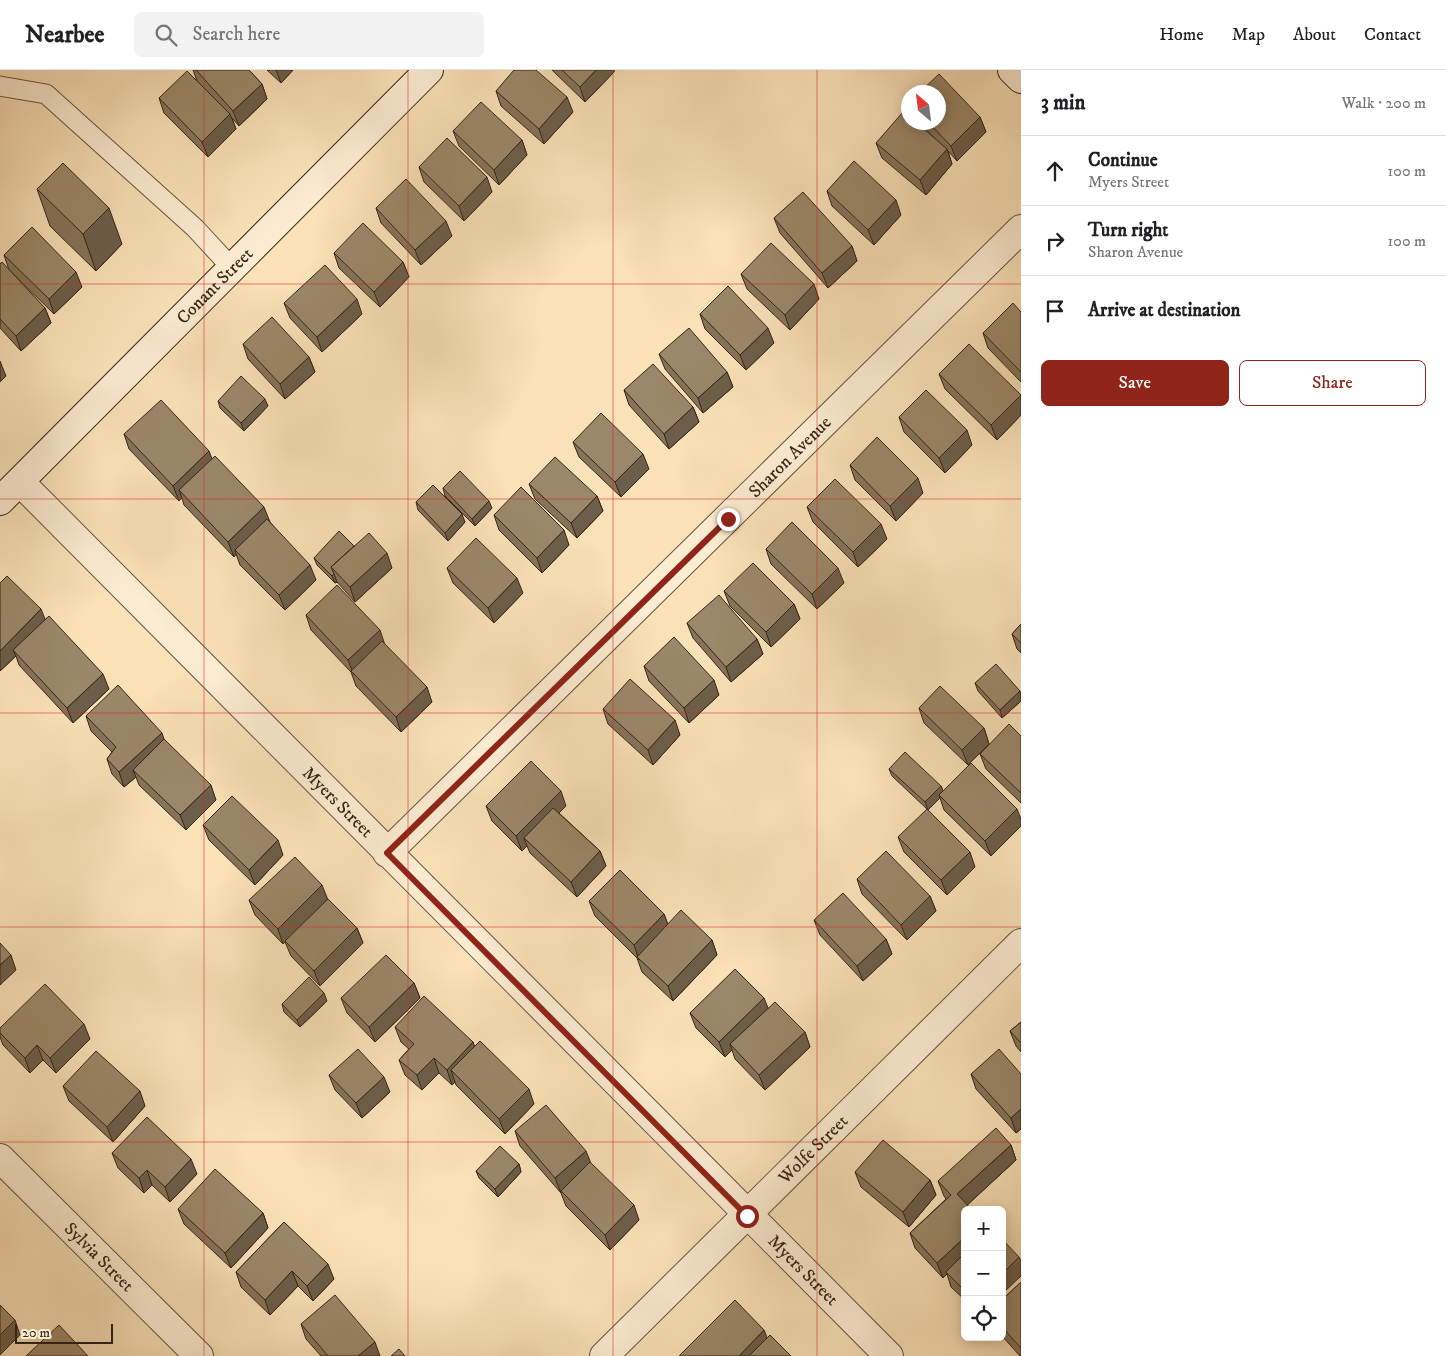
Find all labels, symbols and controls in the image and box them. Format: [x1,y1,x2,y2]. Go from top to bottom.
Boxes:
search box [134,12,484,57]
text: Nearbee [25,20,104,50]
icon: search [152,21,180,49]
text: Search here [192,23,280,46]
text: Home [1159,24,1204,46]
text: Map [1232,24,1265,46]
text: About [1293,24,1336,46]
text: Contact [1364,24,1421,46]
north arrow [901,85,946,130]
text: 3 min [1041,90,1086,116]
text: Walk · 200 m [1342,93,1426,113]
text: Continue [1088,149,1158,172]
icon: ahead [1041,157,1069,185]
text: 100 m [1388,161,1426,181]
text: Myers Street [1088,172,1169,192]
text: Turn right [1088,219,1168,242]
icon: right [1041,227,1069,255]
text: 100 m [1388,231,1426,251]
text: Sharon Avenue [1088,242,1183,262]
street label: Conant Street [172,243,258,329]
icon: arrive [1041,297,1069,325]
text: Arrive at destination [1088,299,1240,322]
button: Save [1041,360,1229,406]
button: Share [1239,360,1426,406]
street label: Sharon Avenue [744,412,836,503]
route end [717,508,740,531]
street label: Myers Street [297,762,377,843]
street label: Wolfe Street [773,1110,853,1190]
route start [736,1205,759,1228]
map controls [961,1206,1006,1341]
button: + [961,1206,1006,1251]
street label: Sylvia Street [59,1218,138,1297]
street label: Myers Street [763,1230,843,1311]
button: − [961,1251,1006,1296]
button: locate [961,1296,1006,1341]
scale bar [15,1321,112,1344]
text: 20 m [22,1324,50,1342]

